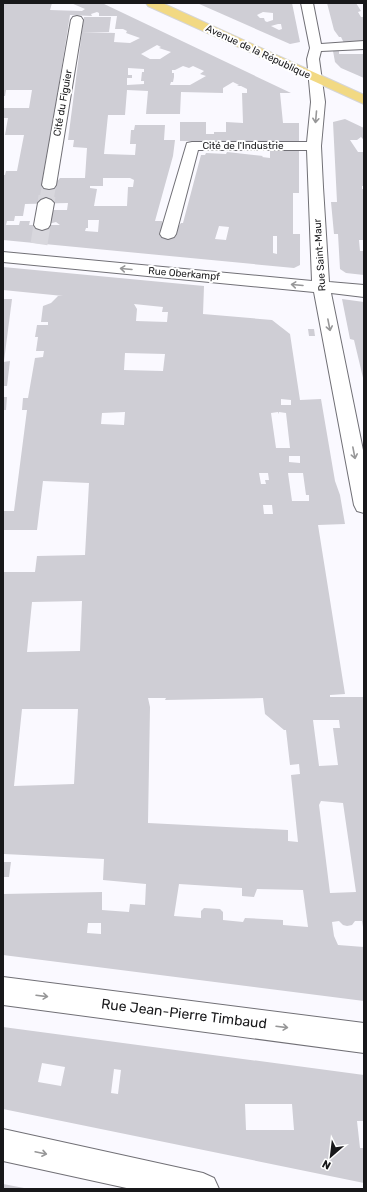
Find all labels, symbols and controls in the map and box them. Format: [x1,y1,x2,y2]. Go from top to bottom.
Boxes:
street label: Avenue de la République [204,22,313,82]
street label: Cité du Figuier [51,69,75,137]
one-way arrow [313,110,320,123]
street label: Cité de l'Industrie [202,140,284,152]
street label: Rue Saint-Maur [311,218,329,292]
one-way arrow [120,265,133,272]
street label: Rue Oberkampf [148,265,221,283]
one-way arrow [291,281,304,288]
one-way arrow [325,318,333,331]
one-way arrow [350,446,358,459]
one-way arrow [35,992,48,1000]
street label: Rue Jean-Pierre Timbaud [100,995,268,1033]
one-way arrow [275,1023,288,1031]
north arrow [311,1136,351,1176]
one-way arrow [34,1150,47,1158]
text: N [320,1157,333,1172]

